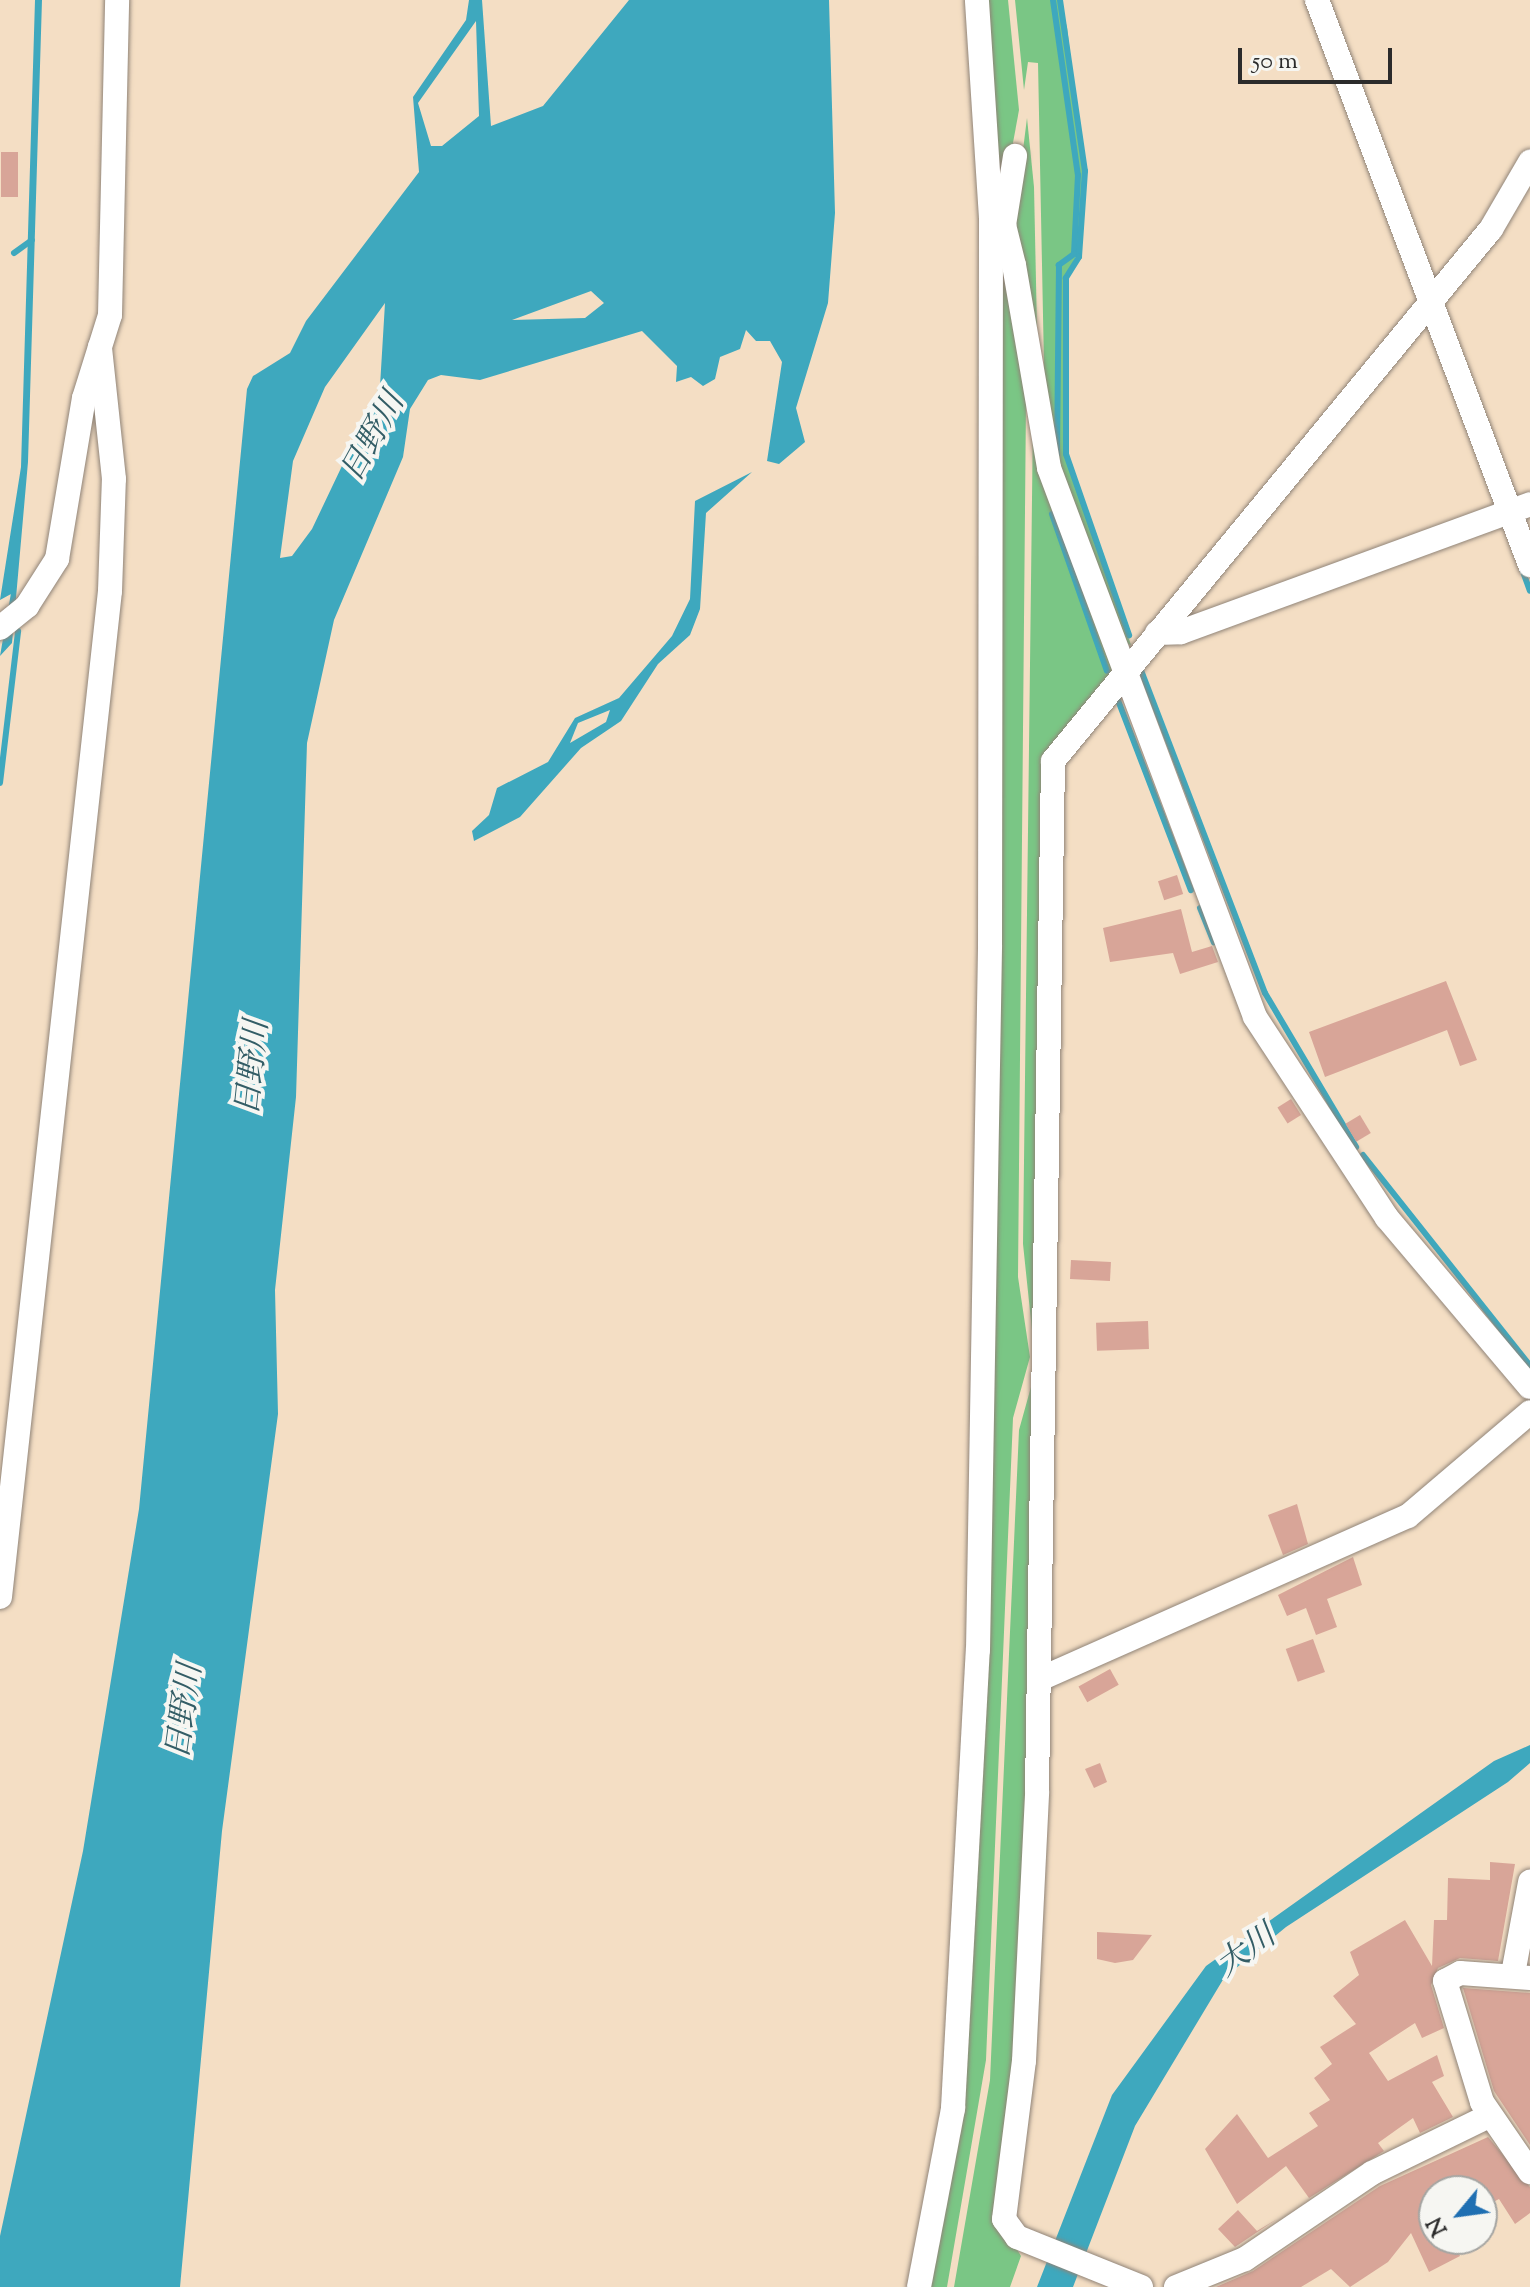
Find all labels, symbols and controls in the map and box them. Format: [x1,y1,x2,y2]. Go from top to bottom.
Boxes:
scale bar [1242,32,1396,82]
text: 50 m [1252,45,1298,79]
water label: 日野川 [334,387,414,489]
water label: 日野川 [230,1018,278,1118]
water label: 日野川 [160,1662,212,1762]
water label: 大川 [1210,1918,1284,1986]
north arrow [1418,2175,1498,2255]
text: N [1421,2210,1457,2241]

